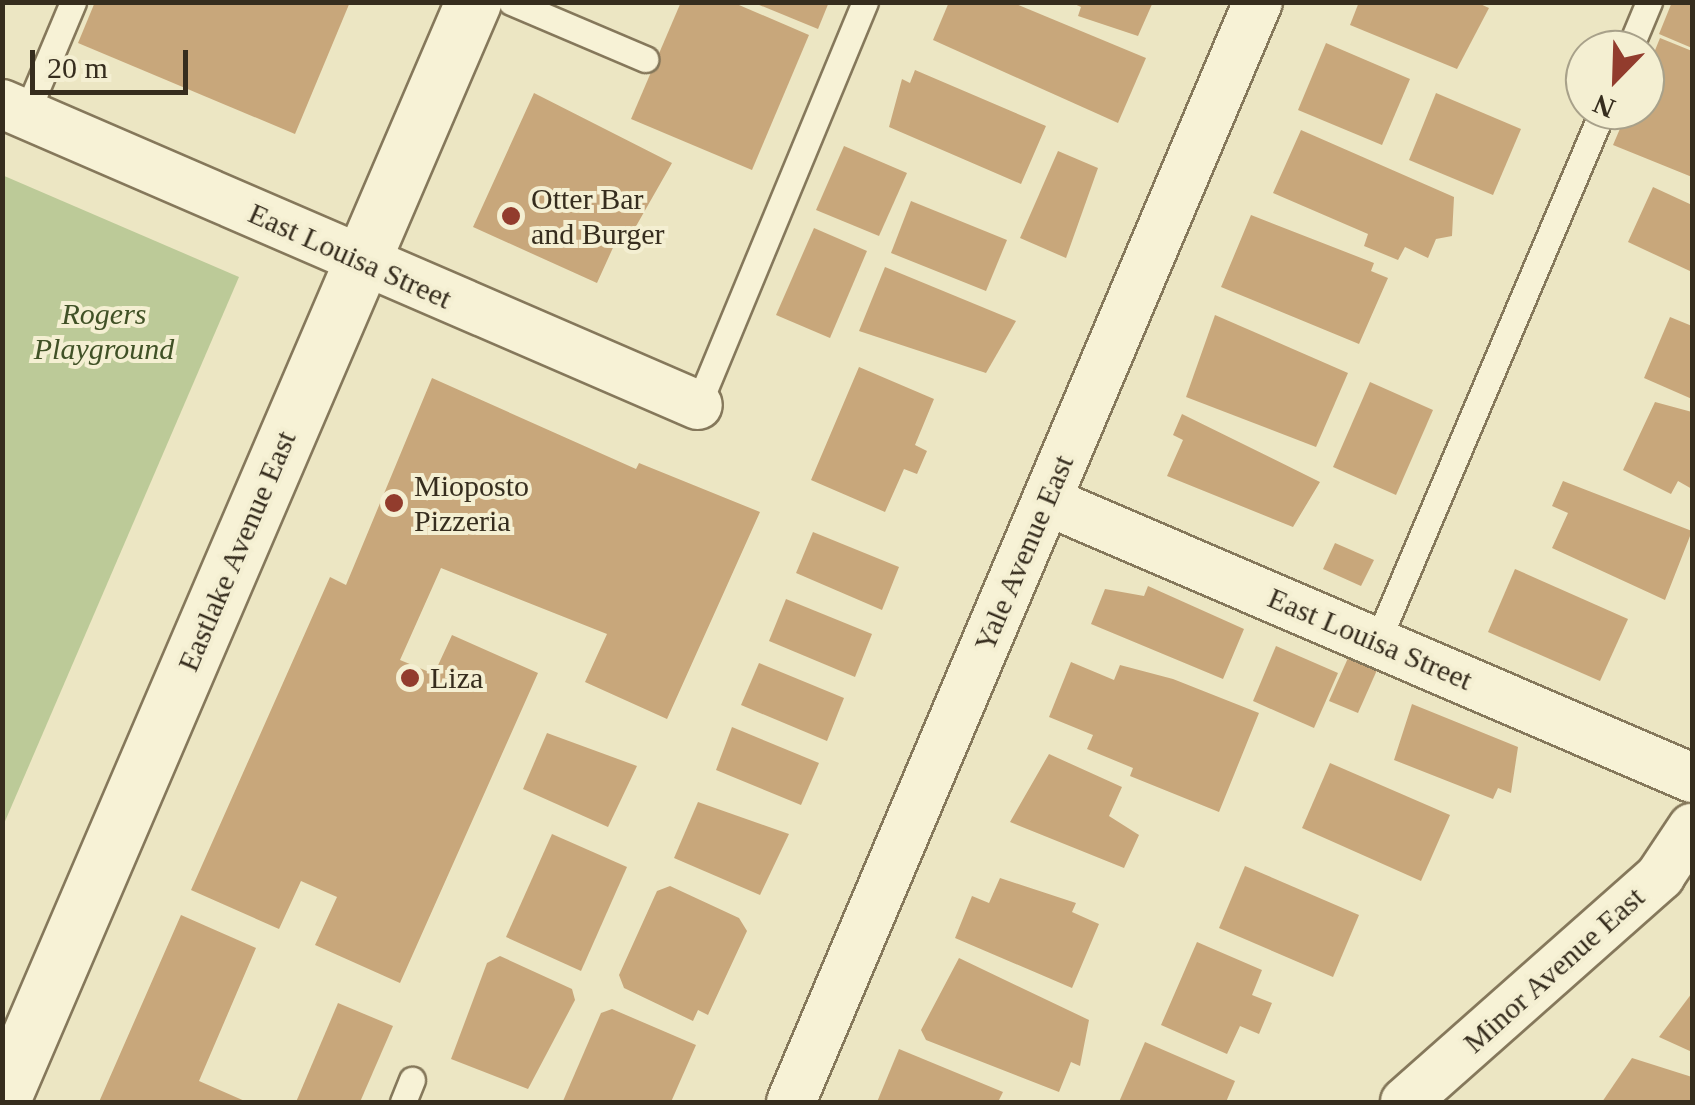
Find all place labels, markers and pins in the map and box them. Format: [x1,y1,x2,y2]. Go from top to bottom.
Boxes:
place label: Otter Bar and Burger [531,181,665,252]
marker: Otter Bar and Burger [500,205,522,227]
place label: Mioposto Pizzeria [414,468,529,538]
marker: Mioposto Pizzeria [383,492,405,514]
place label: Liza [430,660,483,696]
marker: Liza [399,667,421,689]

